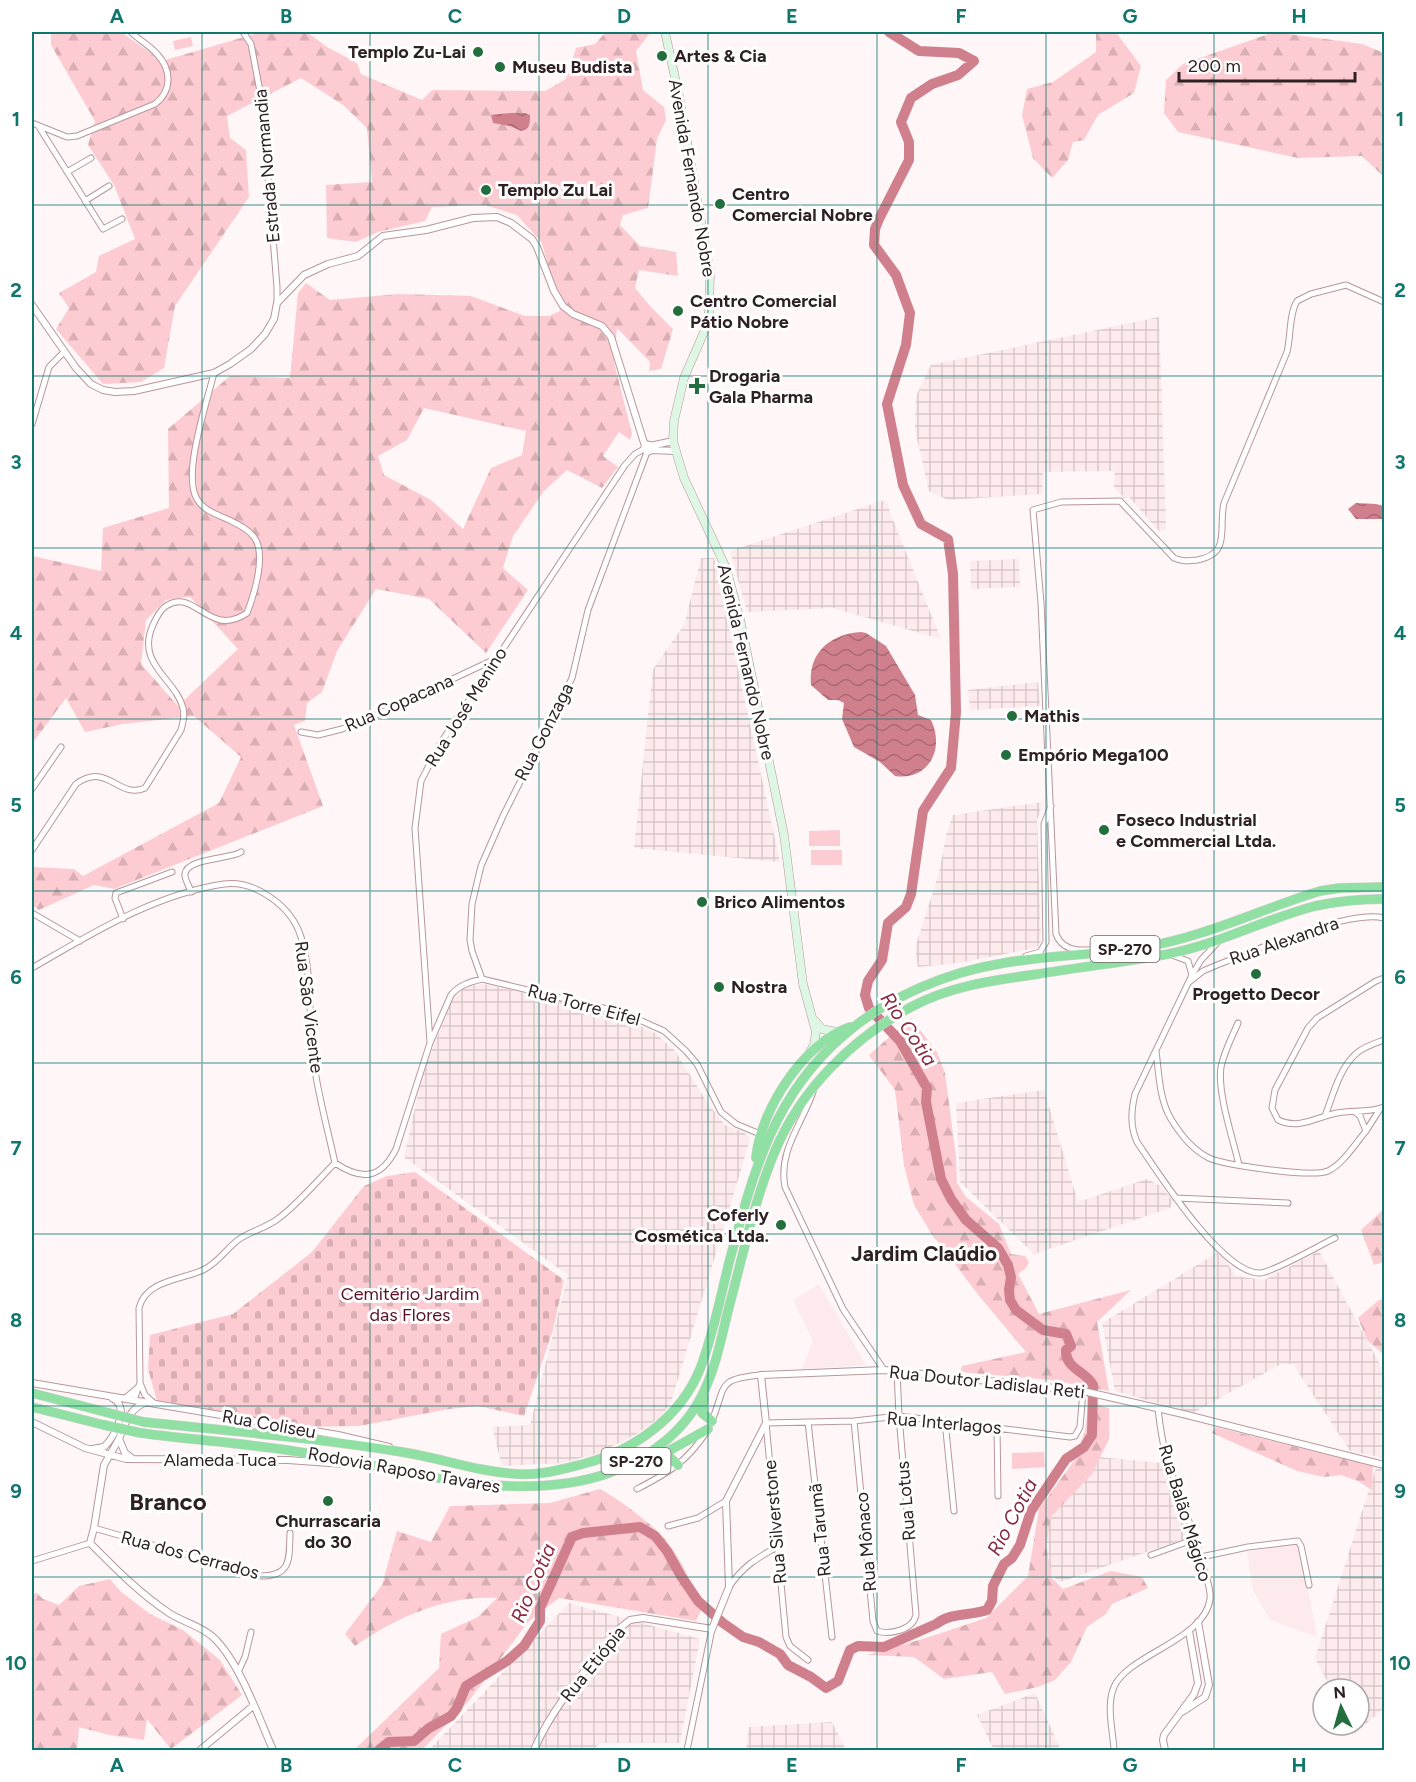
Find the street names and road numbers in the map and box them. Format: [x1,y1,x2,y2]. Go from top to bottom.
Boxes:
street label: Avenida Fernando Nobre [664,77,720,279]
street label: Estrada Normandia [249,88,285,244]
street label: Avenida Fernando Nobre [713,562,779,762]
street label: Rua José Menino [420,643,512,771]
street label: Rua Copacana [341,669,457,737]
street label: Rua Gonzaga [510,679,578,785]
street label: Rua Alexandra [1226,912,1342,970]
road number: SP-270 [1090,936,1160,962]
street label: Rua São Vicente [290,940,328,1074]
street label: Rua Torre Eifel [525,979,643,1031]
street label: Rua Doutor Ladislau Reti [888,1361,1086,1403]
street label: Rua Coliseu [220,1405,318,1443]
street label: Rua Interlagos [886,1407,1002,1439]
street label: Rodovia Raposo Tavares [306,1442,502,1498]
street label: Rua Balão Mágico [1154,1442,1216,1584]
road number: SP-270 [602,1448,670,1474]
street label: Alameda Tuca [164,1449,276,1471]
street label: Rua Silverstone [759,1459,791,1585]
street label: Rua Lotus [892,1460,920,1542]
street label: Rua Tarumã [804,1482,836,1578]
street label: Rua Mônaco [851,1491,881,1593]
street label: Rua dos Cerrados [118,1526,262,1584]
street label: Rua Etiópia [556,1622,630,1706]

